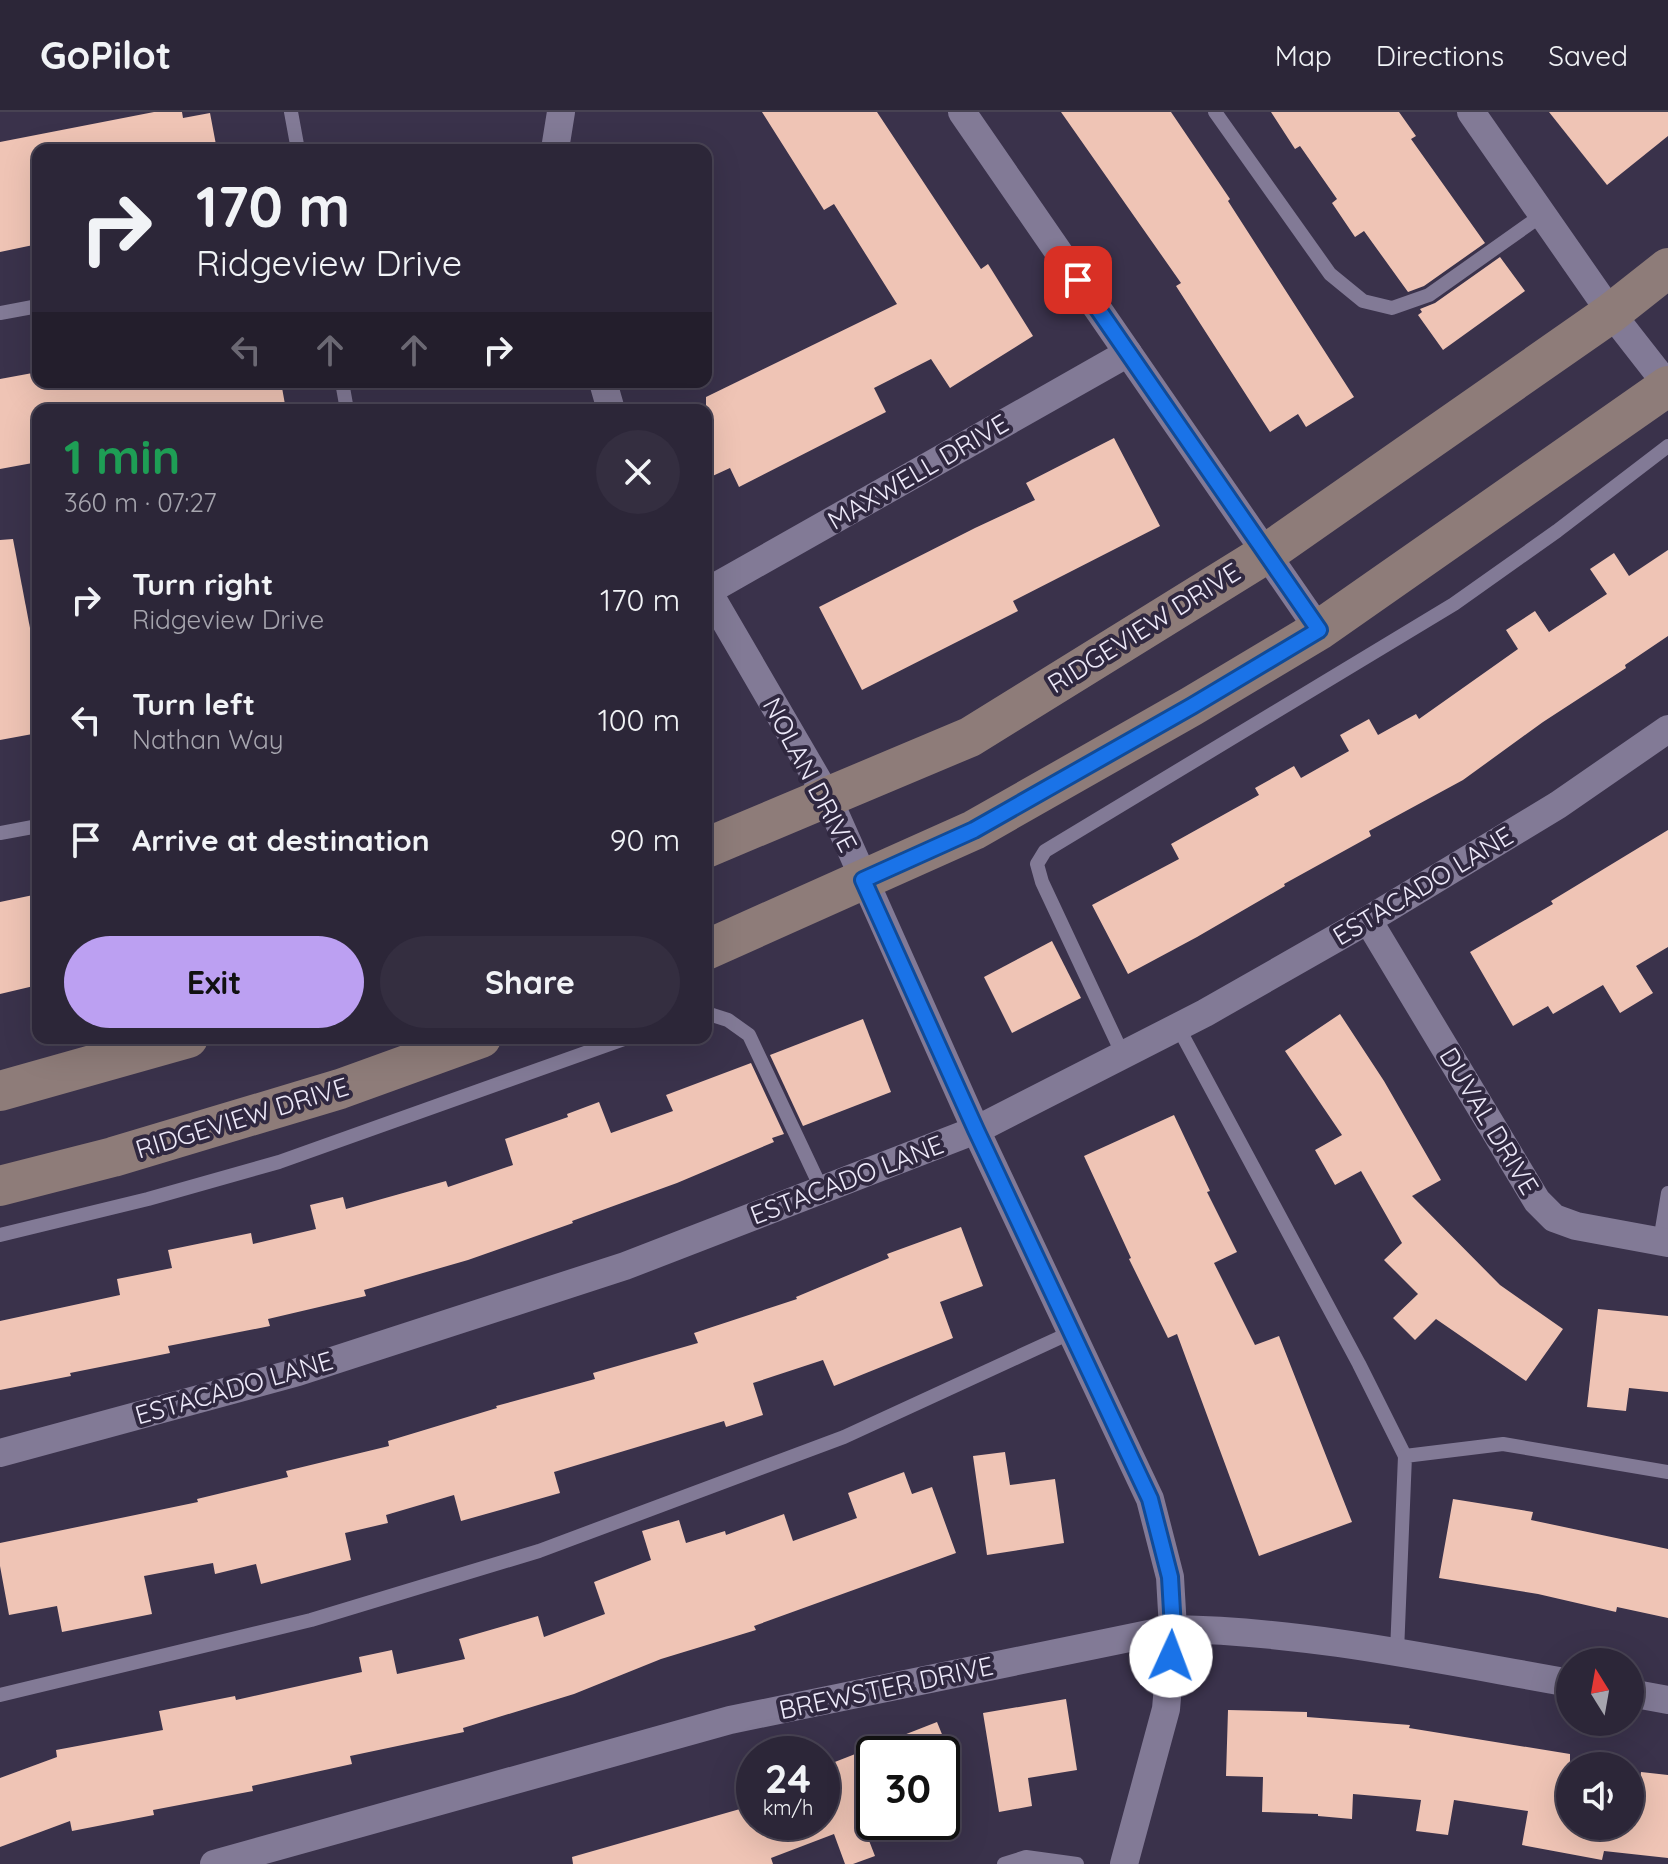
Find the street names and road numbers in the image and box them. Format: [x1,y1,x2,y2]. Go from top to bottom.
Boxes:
street label: MAXWELL DRIVE [821,406,1014,537]
street label: RIDGEVIEW DRIVE [1041,555,1246,700]
street label: NOLAN DRIVE [756,692,865,858]
street label: ESTACADO LANE [1327,819,1519,952]
street label: DUVAL DRIVE [1433,1041,1546,1200]
street label: RIDGEVIEW DRIVE [131,1069,352,1166]
street label: ESTACADO LANE [746,1128,948,1232]
street label: ESTACADO LANE [131,1343,337,1432]
street label: BREWSTER DRIVE [776,1649,996,1726]

